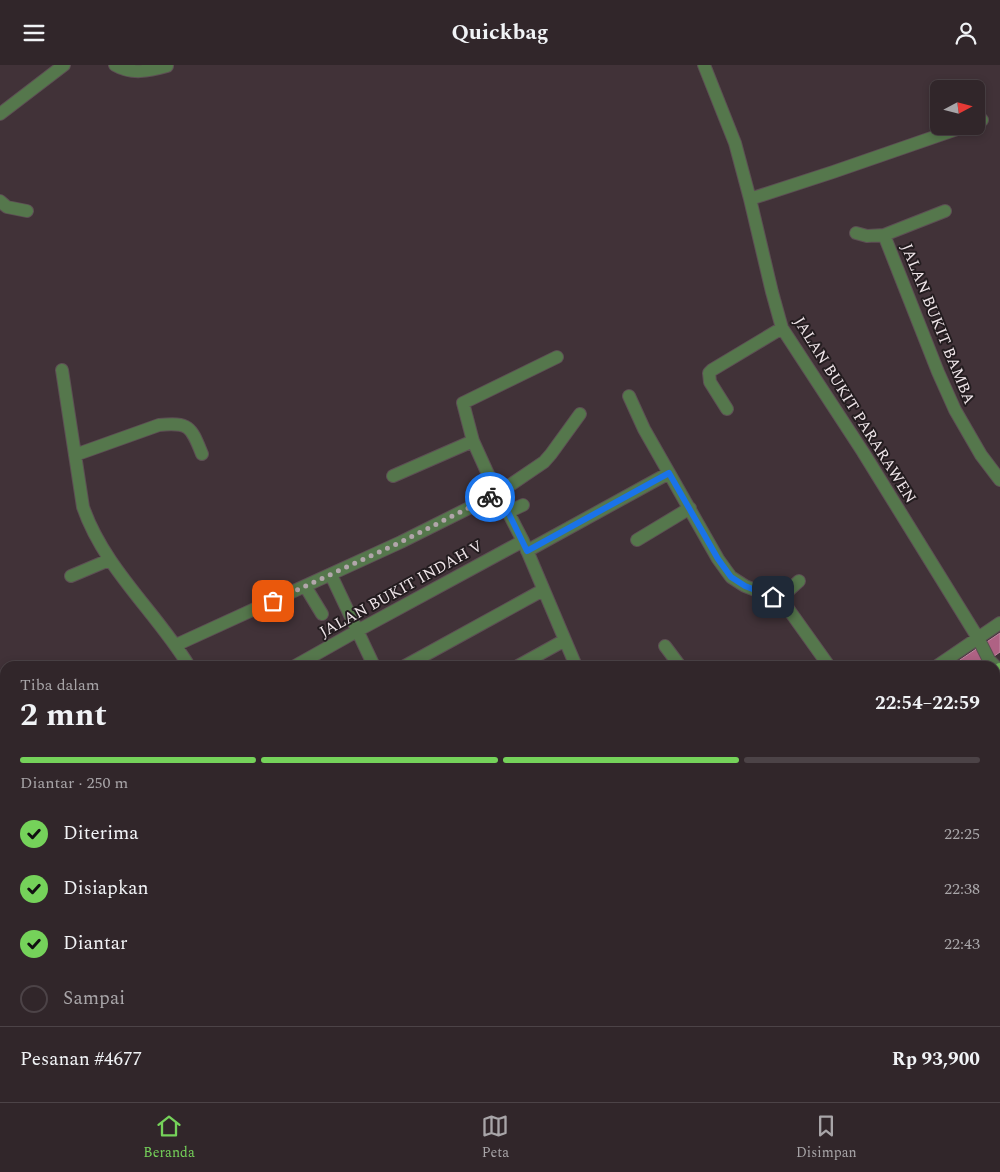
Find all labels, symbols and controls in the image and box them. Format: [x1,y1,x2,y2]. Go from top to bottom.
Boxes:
text: Quickbag [451,16,549,49]
icon: menu [20,19,48,47]
icon: person [952,19,980,47]
north arrow [930,80,985,135]
map controls [930,80,985,135]
street label: JALAN BUKIT BAMBA [895,240,981,408]
street label: JALAN BUKIT PARARAWEN [788,312,922,508]
courier [465,472,515,522]
icon: bike [476,483,504,511]
street label: JALAN BUKIT INDAH V [315,534,487,644]
pin [752,576,794,618]
pin [252,580,294,622]
icon: home [759,583,787,611]
icon: bag [259,587,287,615]
text: Tiba dalam [20,673,100,697]
text: 22:54–22:59 [875,689,980,718]
text: 2 mnt [20,691,107,740]
text: Diantar · 250 m [20,771,128,795]
text: Diterima [63,819,139,848]
icon: check [20,820,48,848]
text: 22:25 [944,822,980,846]
text: Disiapkan [63,874,149,903]
icon: check [20,875,48,903]
text: 22:38 [944,877,980,901]
text: Diantar [63,929,128,958]
icon: check [20,930,48,958]
text: 22:43 [944,932,980,956]
text: Sampai [63,984,125,1013]
text: Pesanan #4677 [20,1045,142,1074]
text: Rp 93,900 [892,1045,980,1074]
tab: Beranda [143,1112,195,1163]
tab: Peta [481,1112,509,1163]
tab: Disimpan [796,1112,857,1163]

